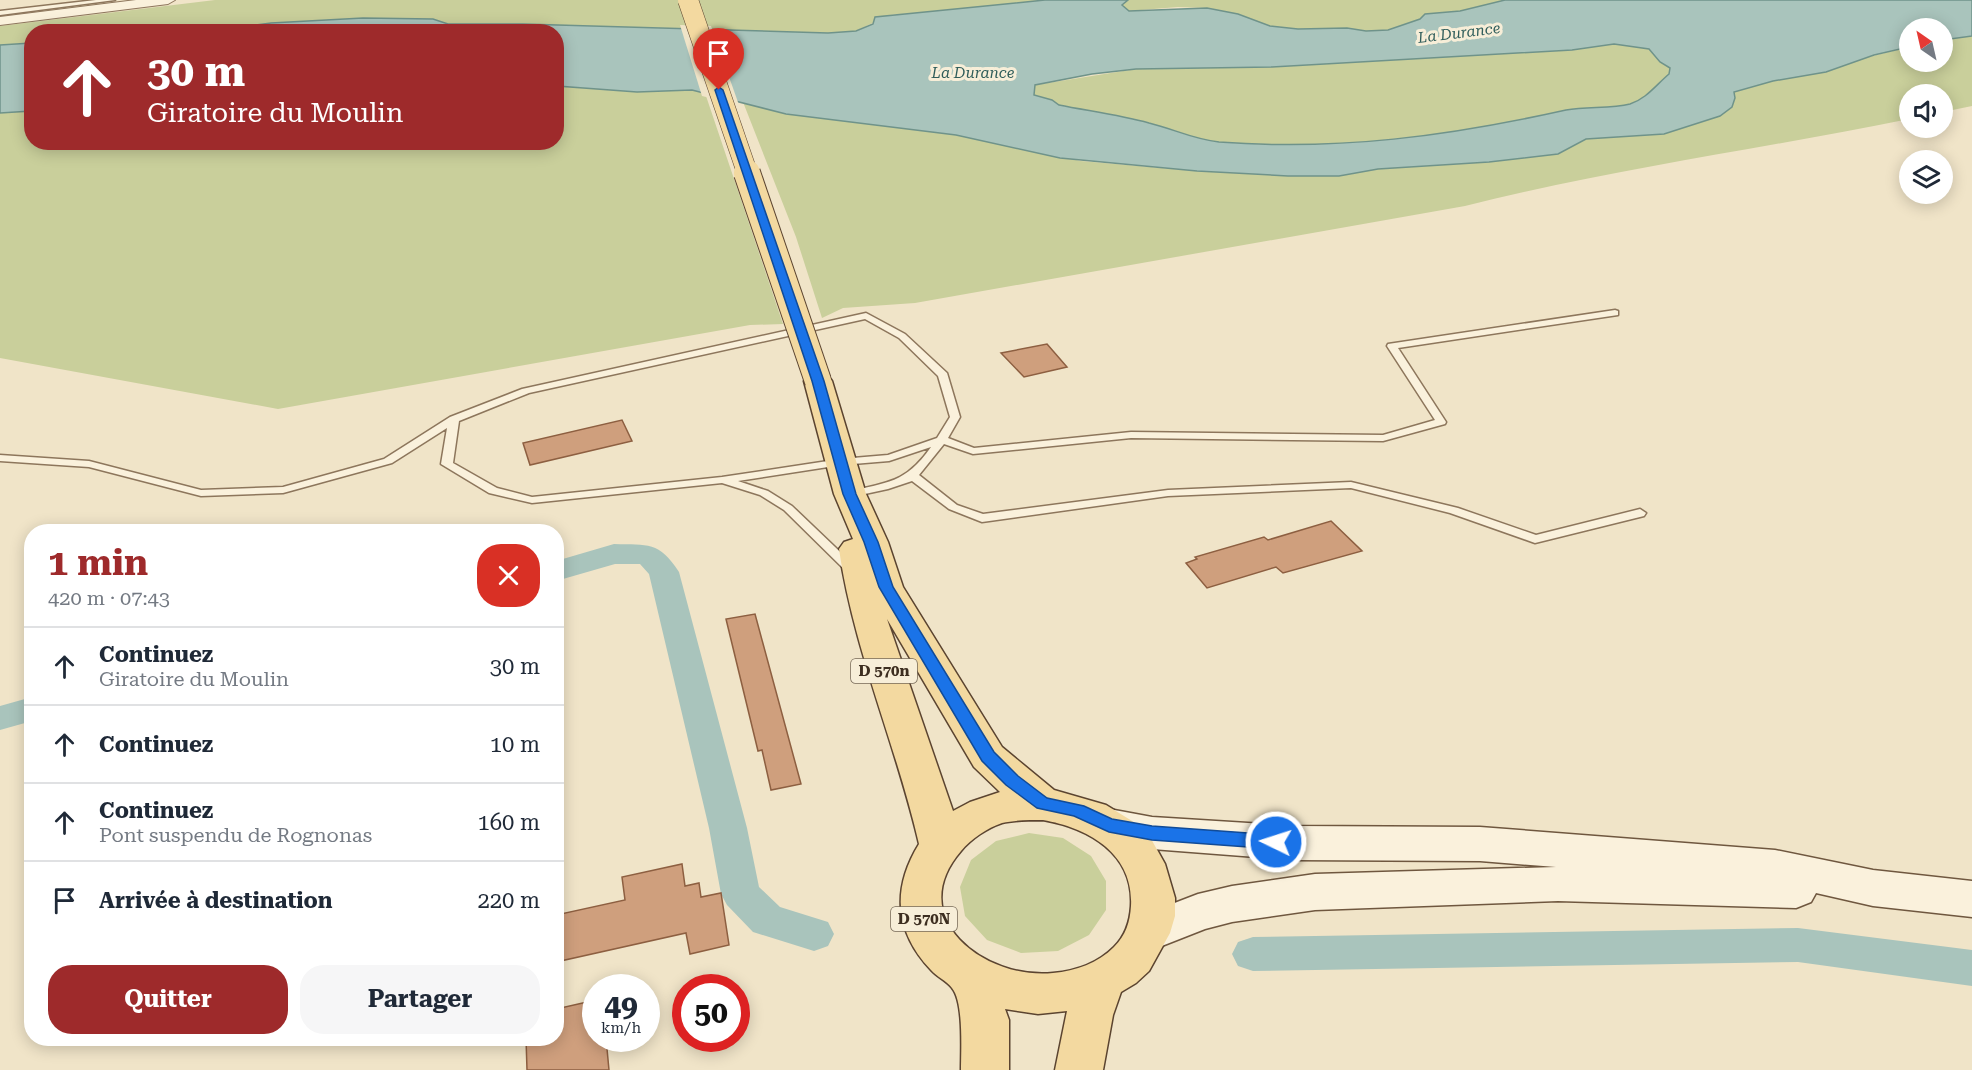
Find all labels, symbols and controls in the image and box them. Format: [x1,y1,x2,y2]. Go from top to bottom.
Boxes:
north arrow [1899,18,1953,72]
map controls [1899,18,1953,204]
water label: La Durance [1416,19,1502,47]
pin [693,28,744,90]
icon: arrive [702,37,735,70]
text: 30 m [147,47,245,96]
icon: ahead [48,48,126,126]
water label: La Durance [931,64,1015,82]
button: sound [1899,84,1953,138]
text: Giratoire du Moulin [147,97,403,129]
button: layers [1899,150,1953,204]
text: 1 min [48,542,148,584]
button: close [477,544,540,607]
text: 420 m · 07:43 [48,586,170,610]
text: Continuez [99,642,213,667]
icon: ahead [48,650,81,683]
text: 30 m [490,654,540,679]
road number: D 570n [851,659,917,683]
text: Giratoire du Moulin [99,667,289,691]
icon: ahead [48,728,81,761]
text: Continuez [99,732,213,757]
text: 10 m [490,732,540,757]
text: Continuez [99,798,213,823]
icon: ahead [48,806,81,839]
text: 160 m [477,810,540,835]
position arrow [1244,810,1308,874]
text: Pont suspendu de Rognonas [99,823,372,847]
icon: arrive [48,884,81,917]
text: Arrivée à destination [99,888,333,913]
text: 220 m [477,888,540,913]
road number: D 570N [891,907,957,931]
button: Quitter [48,965,288,1034]
button: Partager [300,965,540,1034]
speed limit sign: 50 [672,974,750,1052]
text: 49 [604,988,638,1023]
text: km/h [601,1019,641,1037]

